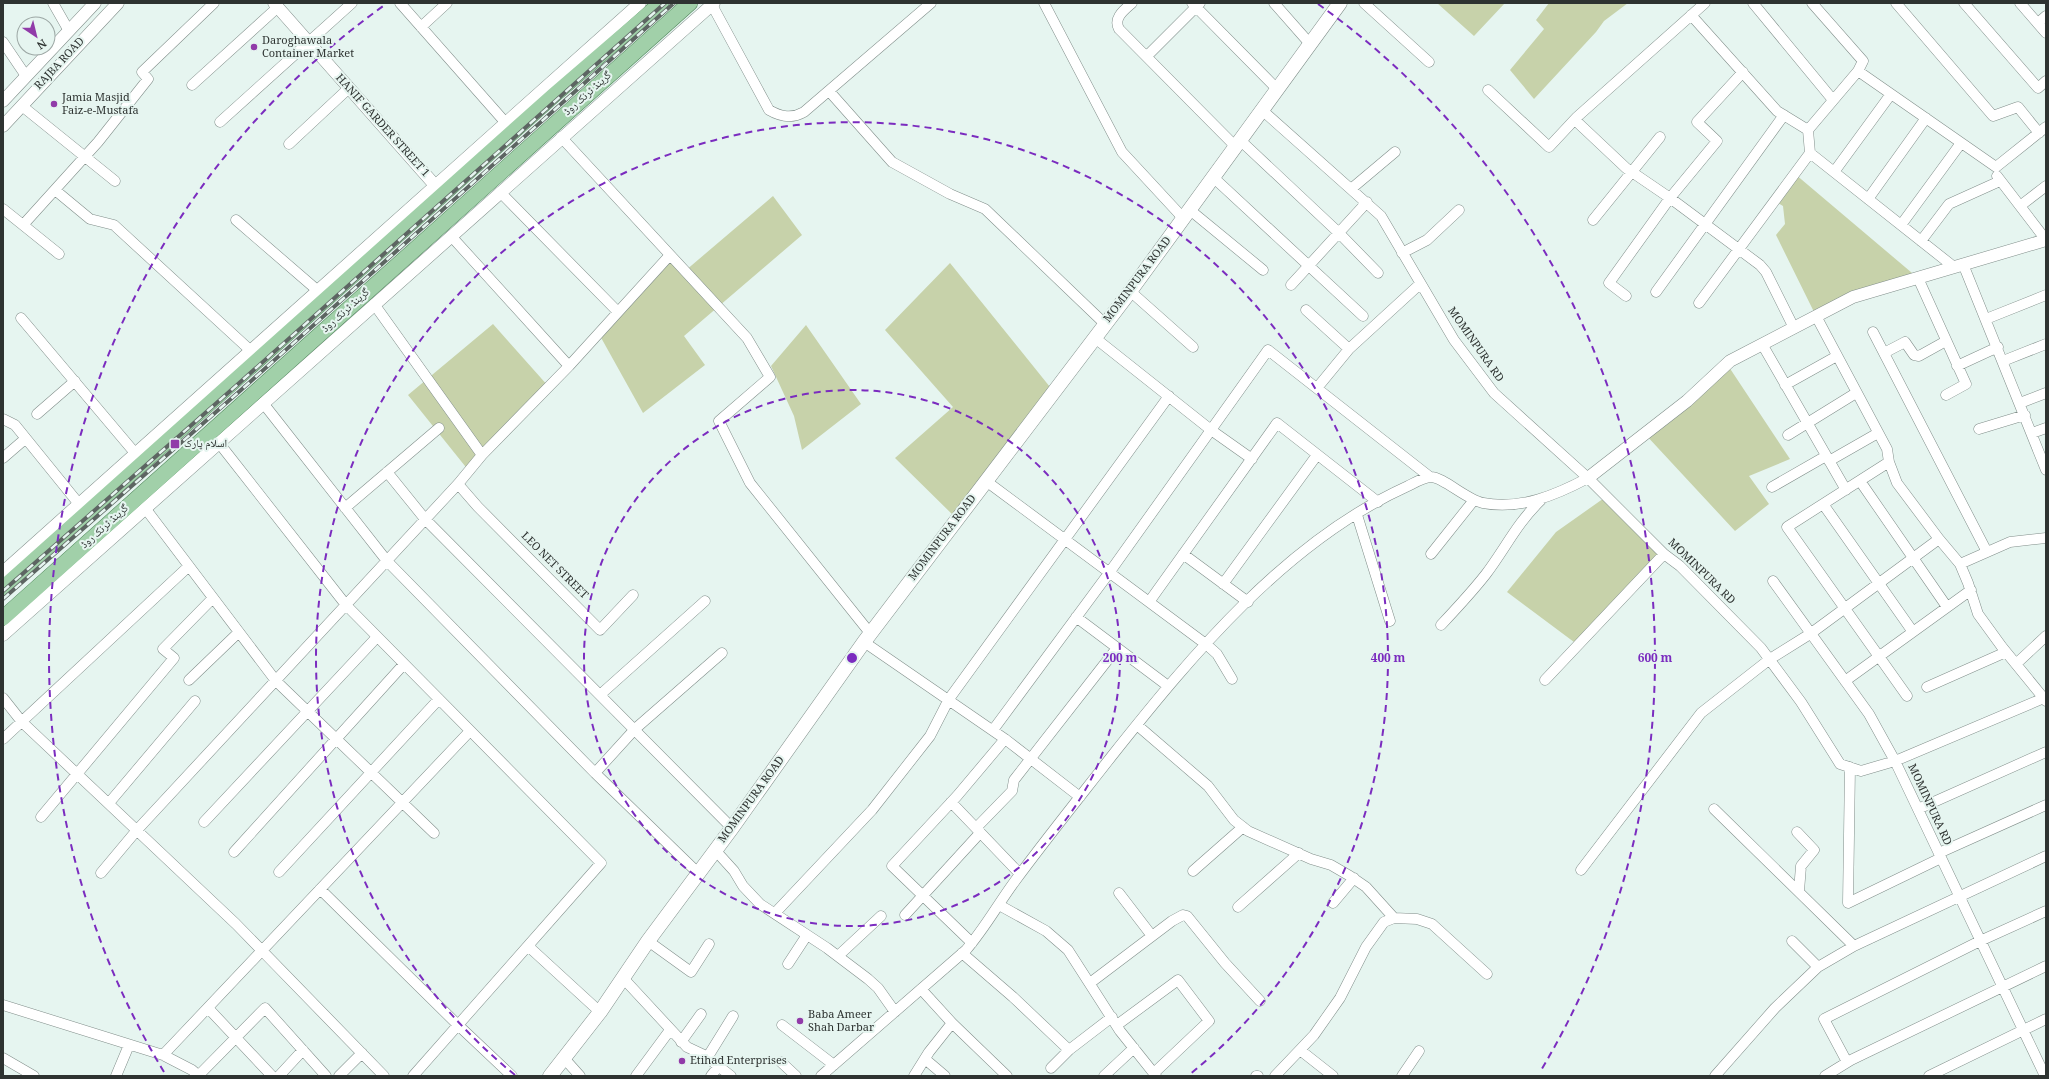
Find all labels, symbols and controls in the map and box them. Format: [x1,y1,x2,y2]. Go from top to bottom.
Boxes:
north arrow [16,16,56,56]
place label: Daroghawala Container Market [262,32,354,64]
street label: RAJBA ROAD [30,33,90,95]
text: N [32,33,50,53]
marker: Daroghawala Container Market [249,42,259,52]
street label: گرینڈ ٹرنک روڈ [559,67,617,121]
street label: HANIF GARDER STREET 1 [330,70,434,182]
place label: Jamia Masjid Faiz-e-Mustafa [61,89,139,121]
marker: Jamia Masjid Faiz-e-Mustafa [49,99,59,109]
street label: MOMINPURA ROAD [1099,233,1177,327]
street label: گرینڈ ٹرنک روڈ [317,284,375,338]
street label: MOMINPURA RD [1442,303,1508,387]
place label: اسلام پارک [184,435,227,454]
marker: اسلام پارک [169,438,181,450]
street label: MOMINPURA ROAD [904,491,982,585]
street label: گرینڈ ٹرنک روڈ [76,500,134,554]
street label: LEO NET STREET [516,528,592,604]
street label: MOMINPURA RD [1663,534,1739,610]
text: 200 m [1103,649,1137,670]
text: 400 m [1371,649,1405,670]
text: 600 m [1638,649,1672,670]
centre of rings [845,651,859,665]
street label: MOMINPURA ROAD [714,752,790,848]
street label: MOMINPURA RD [1902,761,1956,849]
place label: Baba Ameer Shah Darbar [808,1006,875,1038]
marker: Baba Ameer Shah Darbar [795,1016,805,1026]
place label: Etihad Enterprises [690,1052,787,1071]
marker: Etihad Enterprises [677,1056,687,1066]

